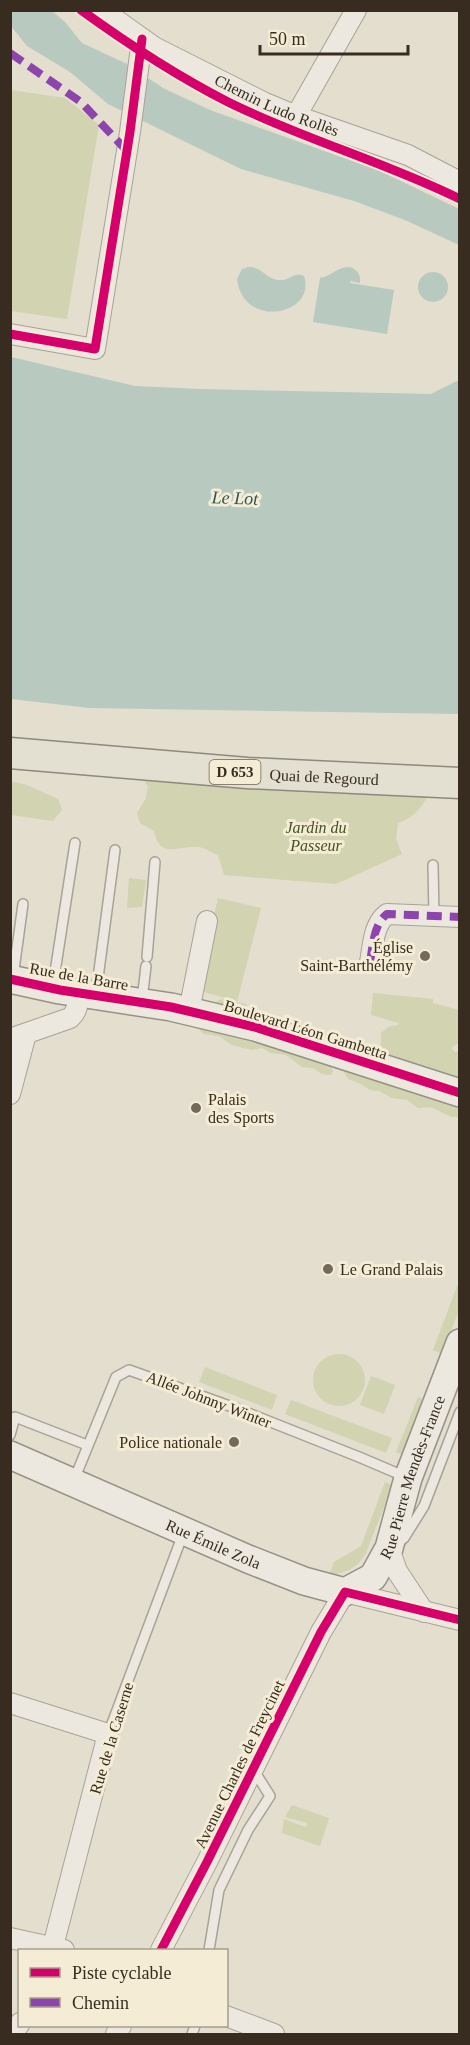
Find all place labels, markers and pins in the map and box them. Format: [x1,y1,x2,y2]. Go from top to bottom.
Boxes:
place label: Église Saint-Barthélémy [300,938,413,975]
marker: Église Saint-Barthélémy [418,949,432,963]
place label: Palais des Sports [208,1091,274,1127]
marker: Palais des Sports [189,1101,203,1115]
place label: Le Grand Palais [340,1261,443,1278]
marker: Le Grand Palais [321,1262,335,1276]
place label: Police nationale [119,1434,222,1451]
marker: Police nationale [227,1435,241,1449]

